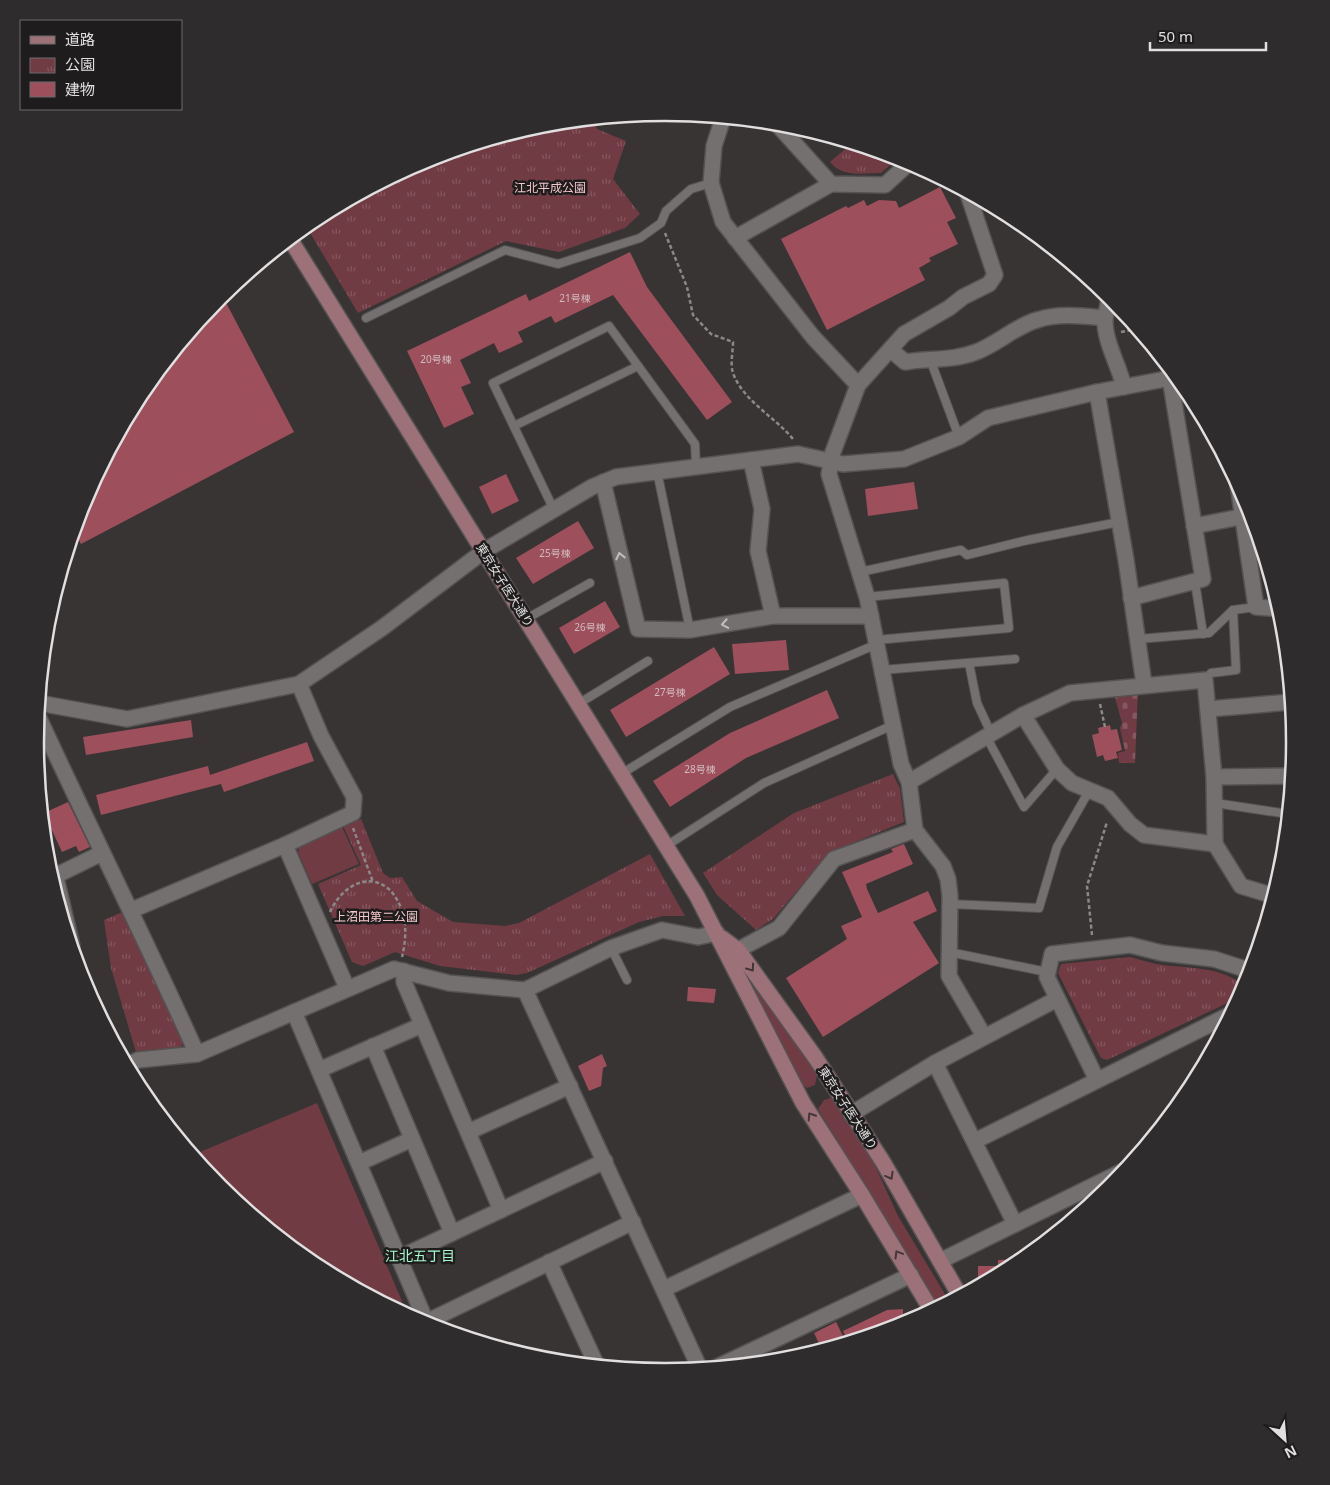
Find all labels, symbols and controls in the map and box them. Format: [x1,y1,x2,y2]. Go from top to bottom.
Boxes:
legend [20,20,182,110]
scale bar [1150,20,1266,52]
text: 50 m [1158,26,1193,46]
text: 道路 [65,29,95,49]
text: 公園 [65,54,95,74]
text: 建物 [65,79,95,99]
park label: 江北平成公園 [514,179,586,196]
house number: 21号棟 [559,291,591,305]
house number: 20号棟 [420,352,452,366]
street label: 東京女子医大通り [472,540,538,630]
house number: 25号棟 [539,546,571,560]
one-way arrow [615,551,626,560]
one-way arrow [720,619,729,629]
house number: 26号棟 [574,620,606,634]
house number: 27号棟 [654,685,686,699]
house number: 28号棟 [684,762,716,776]
park label: 上沼田第二公園 [334,908,418,925]
one-way arrow [745,962,754,972]
street label: 東京女子医大通り [815,1063,881,1153]
one-way arrow [808,1113,817,1122]
one-way arrow [884,1170,894,1179]
district label: 江北五丁目 [385,1246,455,1265]
one-way arrow [895,1250,905,1259]
north arrow [1260,1415,1310,1465]
text: N [1282,1441,1300,1463]

